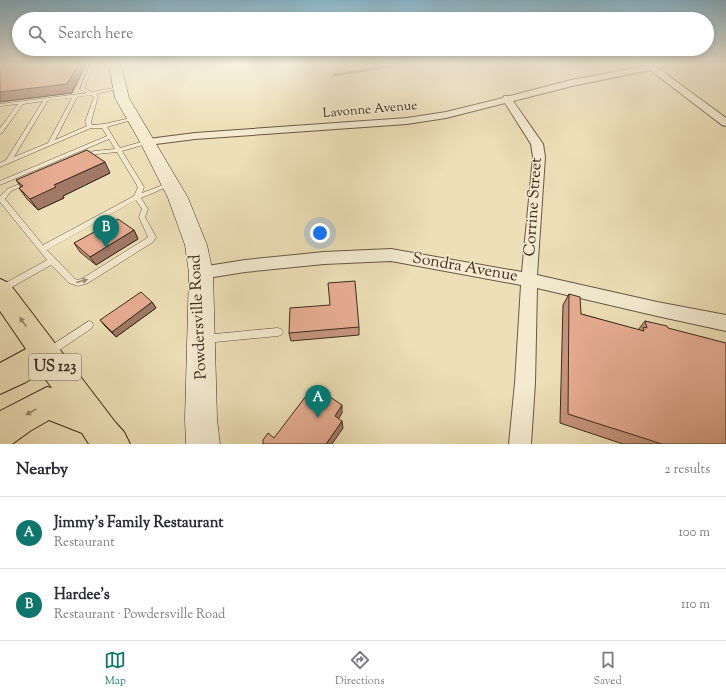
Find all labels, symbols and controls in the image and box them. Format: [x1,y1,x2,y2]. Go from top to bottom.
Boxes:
search box [12,12,714,56]
icon: search [26,23,48,45]
text: Search here [58,24,133,45]
street label: Lavonne Avenue [322,97,418,123]
street label: Corrine Street [519,156,549,257]
pin: B [93,215,119,248]
your location [310,223,330,243]
street label: Sondra Avenue [410,247,520,289]
street label: Powdersville Road [184,254,214,380]
one-way arrow [76,277,88,283]
one-way arrow [19,317,27,327]
road number: US 123 [29,354,81,380]
pin: A [305,385,331,418]
one-way arrow [25,408,37,415]
text: Nearby [16,458,68,482]
text: 2 results [665,461,710,479]
text: Jimmy's Family Restaurant [54,513,224,534]
text: A [24,524,34,542]
text: 100 m [678,524,710,542]
text: Restaurant [54,534,115,552]
text: Hardee's [54,585,110,606]
text: B [25,596,33,614]
text: 110 m [681,596,710,614]
text: Restaurant · Powdersville Road [54,606,225,624]
tab: Map [104,649,126,689]
tab: Directions [335,649,385,689]
tab: Saved [593,649,622,689]

